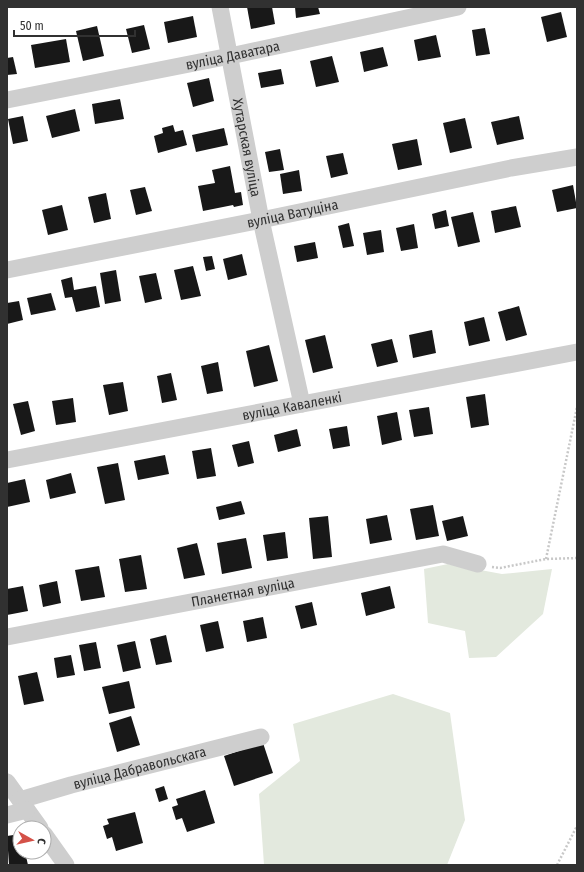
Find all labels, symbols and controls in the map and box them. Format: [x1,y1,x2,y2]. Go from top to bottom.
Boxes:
scale bar [14,12,135,38]
text: 50 m [20,19,44,33]
street label: вуліца Даватара [184,37,281,73]
street label: Хутарская вуліца [229,97,265,198]
street label: вуліца Ватуціна [245,196,340,231]
street label: вуліца Каваленкі [241,388,343,424]
street label: Планетная вуліца [190,574,296,610]
street label: вуліца Дабравольскага [71,743,208,793]
north arrow [12,820,52,860]
text: С [35,838,48,845]

